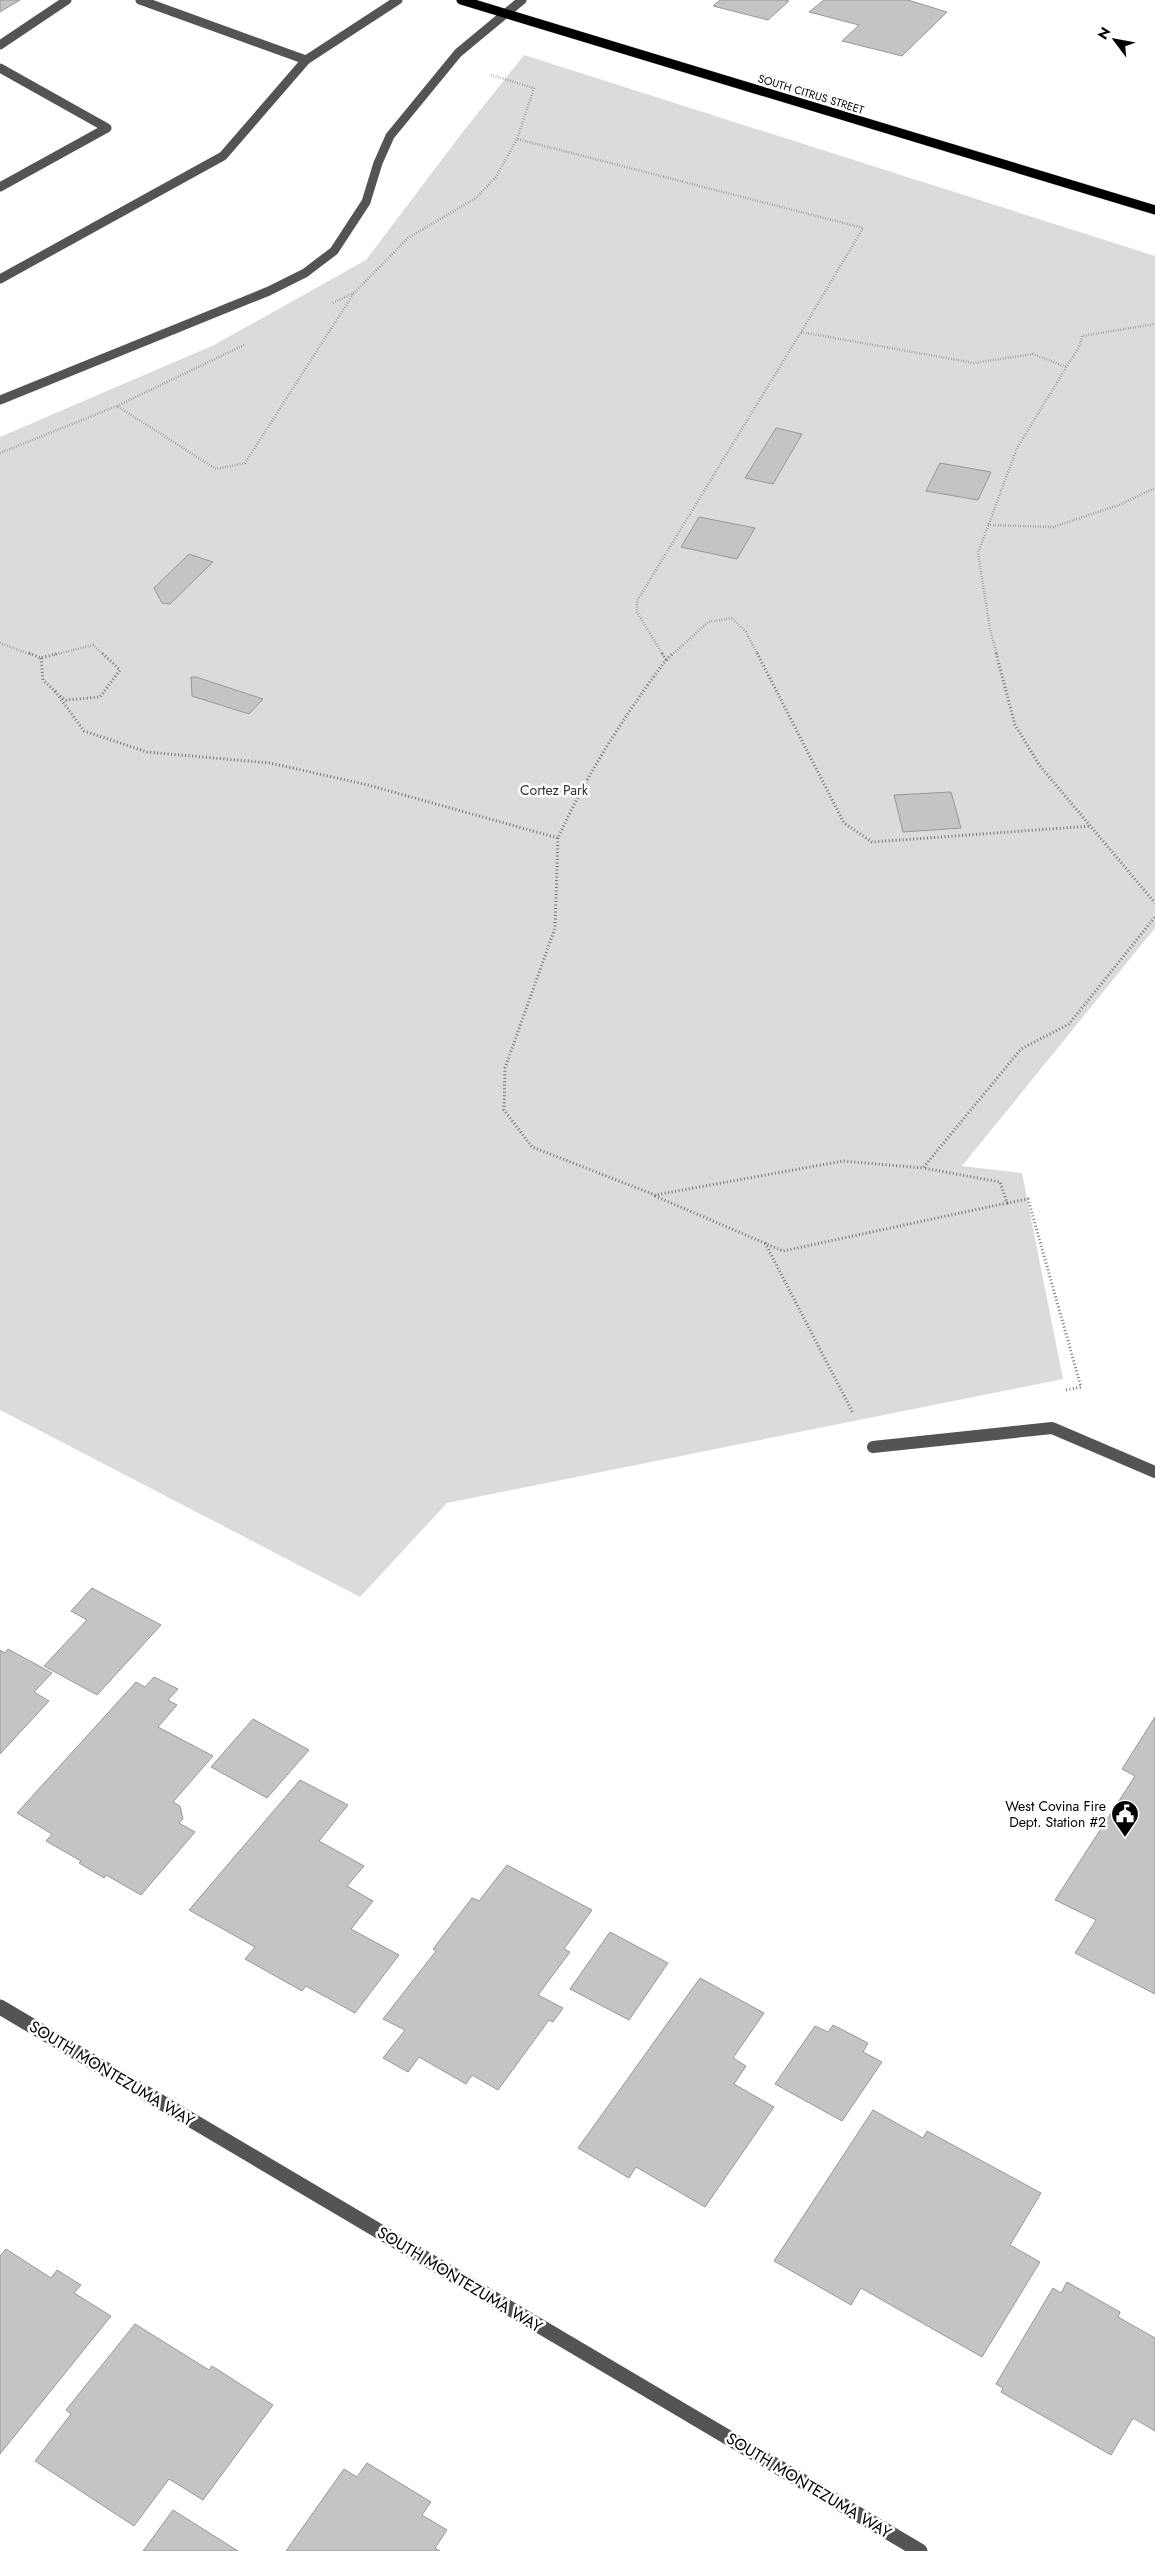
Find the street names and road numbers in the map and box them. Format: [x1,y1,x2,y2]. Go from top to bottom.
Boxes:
street label: SOUTH CITRUS STREET [756,70,866,118]
street label: SOUTH MONTEZUMA WAY [25,2015,199,2132]
street label: SOUTH MONTEZUMA WAY [373,2221,547,2338]
street label: SOUTH MONTEZUMA WAY [722,2427,896,2544]

